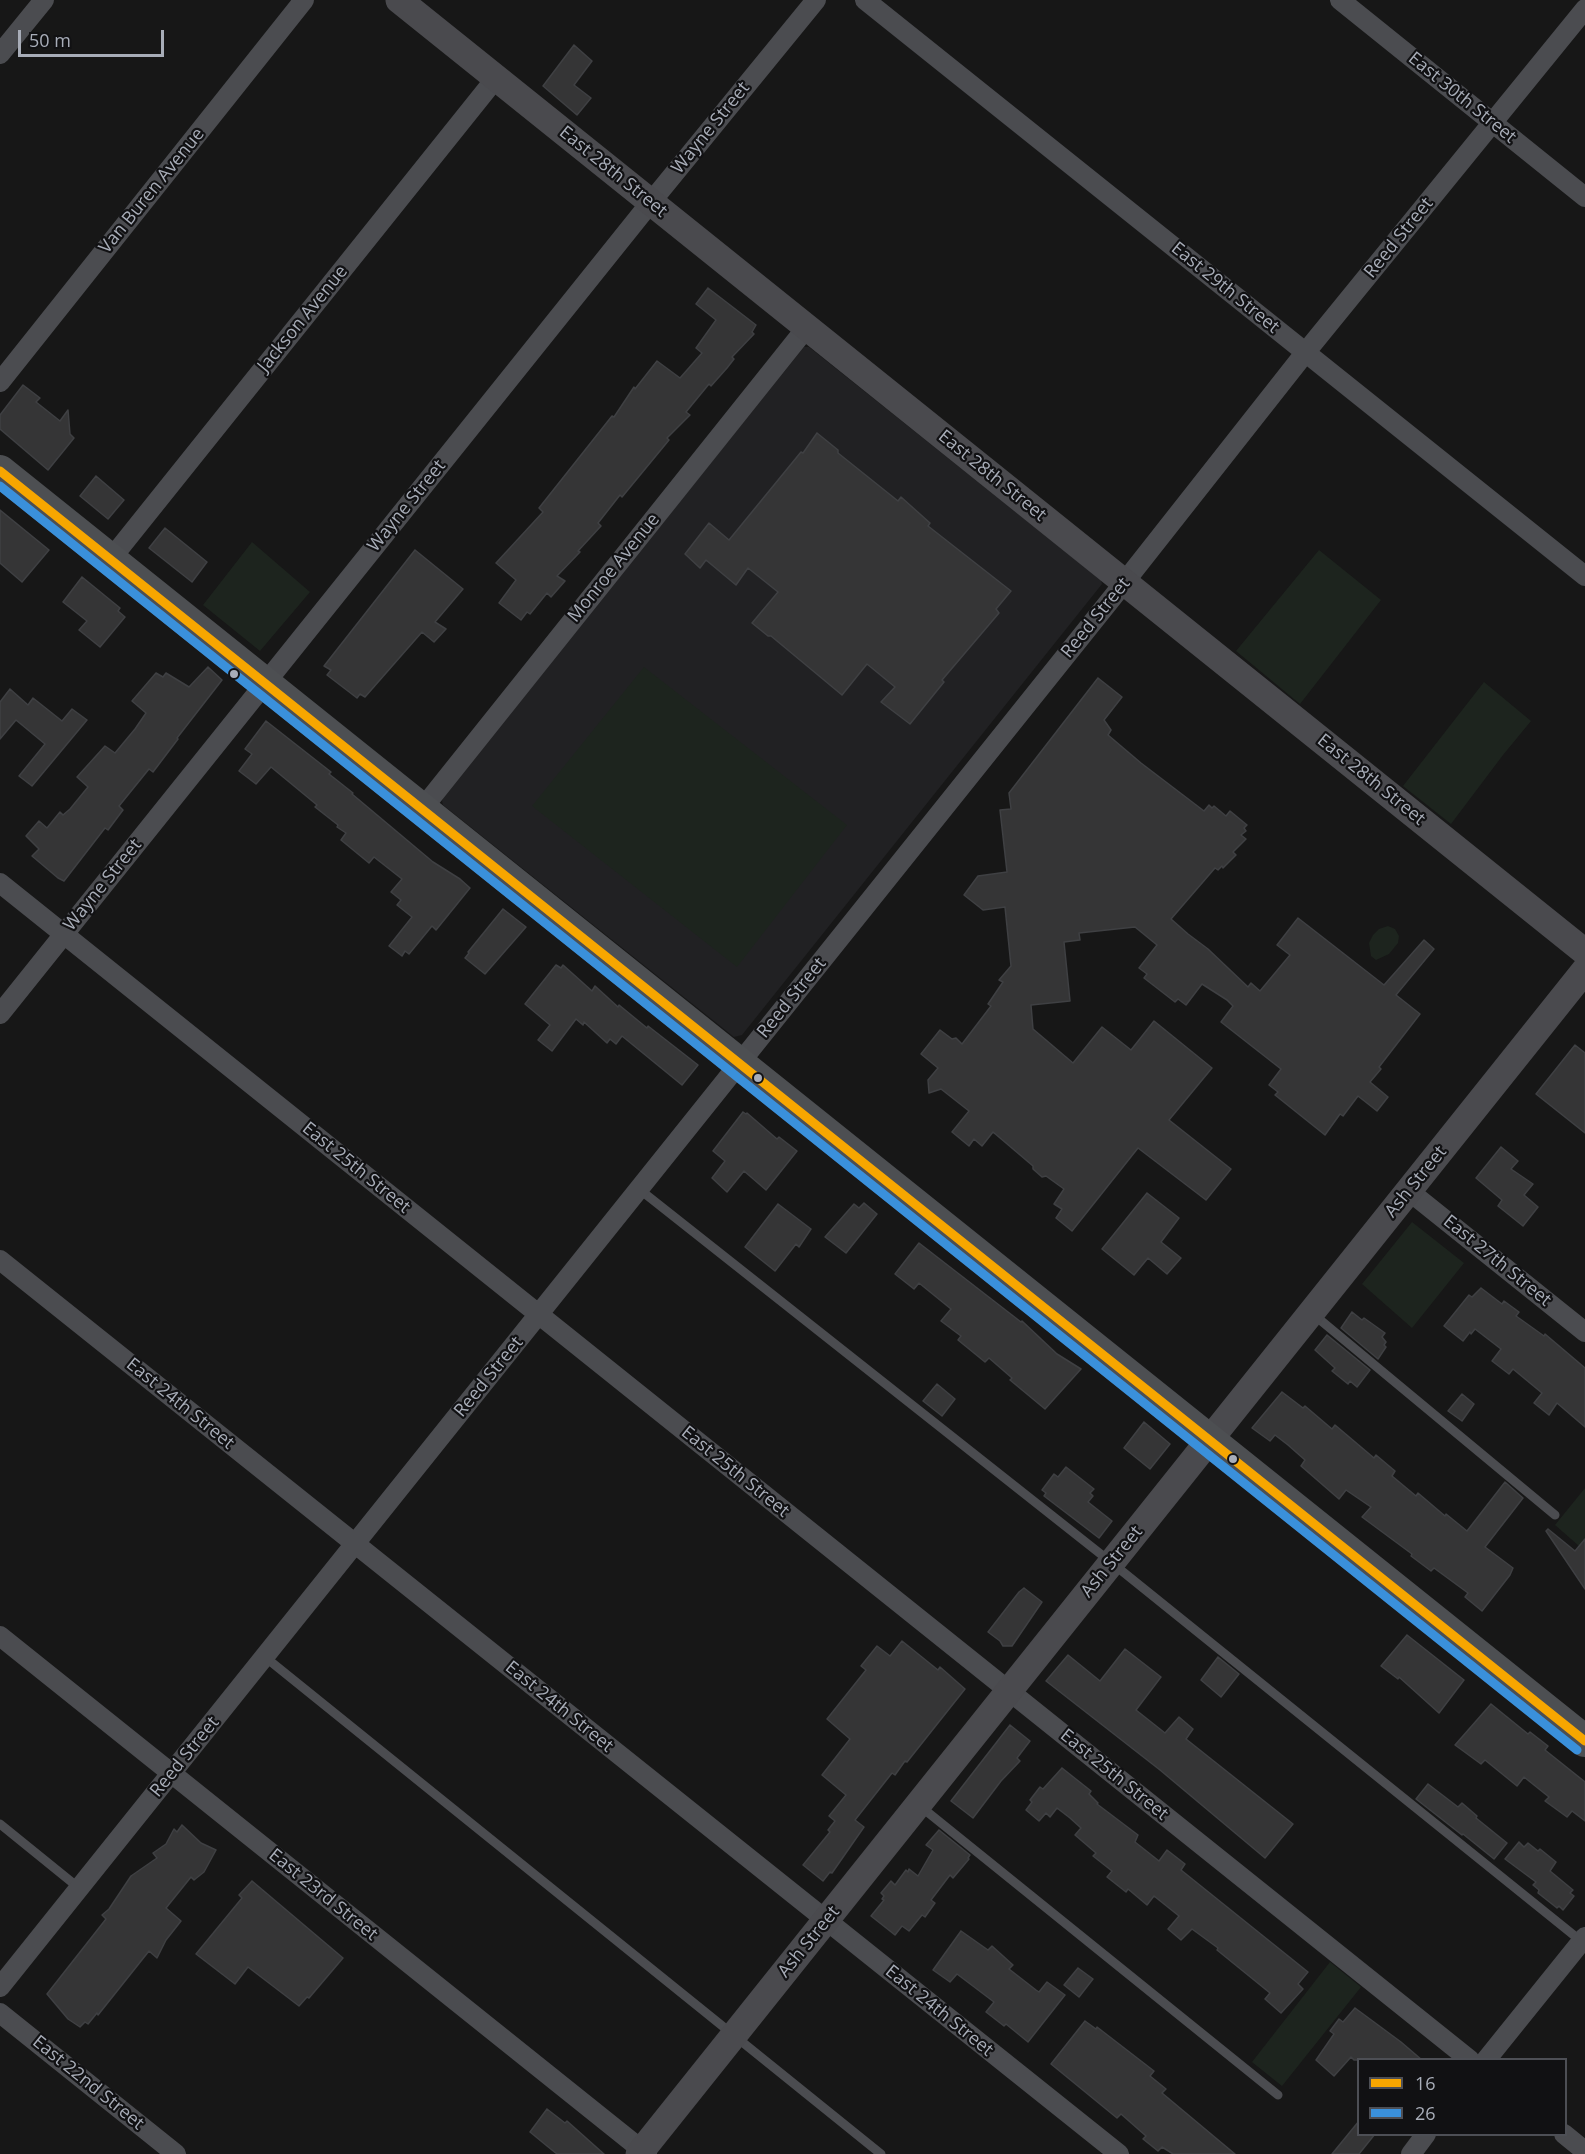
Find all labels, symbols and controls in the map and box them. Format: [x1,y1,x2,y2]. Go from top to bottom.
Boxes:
scale bar [21,18,166,56]
text: 50 m [29,28,71,52]
street label: East 30th Street [1404,48,1520,148]
street label: Wayne Street [667,78,755,178]
street label: East 28th Street [555,122,671,222]
street label: Van Buren Avenue [95,124,209,258]
street label: Reed Street [1360,193,1438,283]
street label: East 29th Street [1167,238,1283,338]
street label: Jackson Avenue [253,261,353,377]
street label: East 28th Street [934,426,1050,526]
street label: Wayne Street [363,456,451,556]
street label: Monroe Avenue [564,509,664,627]
street label: Reed Street [1057,573,1135,663]
unlabelled marker [228,668,240,680]
street label: East 28th Street [1313,730,1429,830]
street label: Wayne Street [59,835,147,935]
street label: Reed Street [753,953,831,1043]
unlabelled marker [752,1072,764,1084]
street label: East 25th Street [298,1118,414,1218]
street label: Ash Street [1381,1142,1451,1222]
street label: East 27th Street [1439,1211,1555,1311]
street label: Reed Street [450,1332,528,1422]
street label: East 24th Street [122,1354,238,1454]
street label: East 25th Street [677,1422,793,1522]
unlabelled marker [1227,1453,1239,1465]
street label: Ash Street [1077,1522,1147,1602]
street label: East 24th Street [501,1657,617,1757]
street label: Reed Street [146,1712,224,1802]
street label: East 25th Street [1056,1725,1172,1825]
street label: East 23rd Street [264,1845,382,1945]
street label: Ash Street [774,1902,844,1982]
street label: East 24th Street [881,1961,997,2061]
street label: East 22nd Street [28,2031,148,2135]
legend [1357,2058,1567,2136]
text: 16 [1415,2071,1436,2095]
text: 26 [1415,2101,1436,2125]

